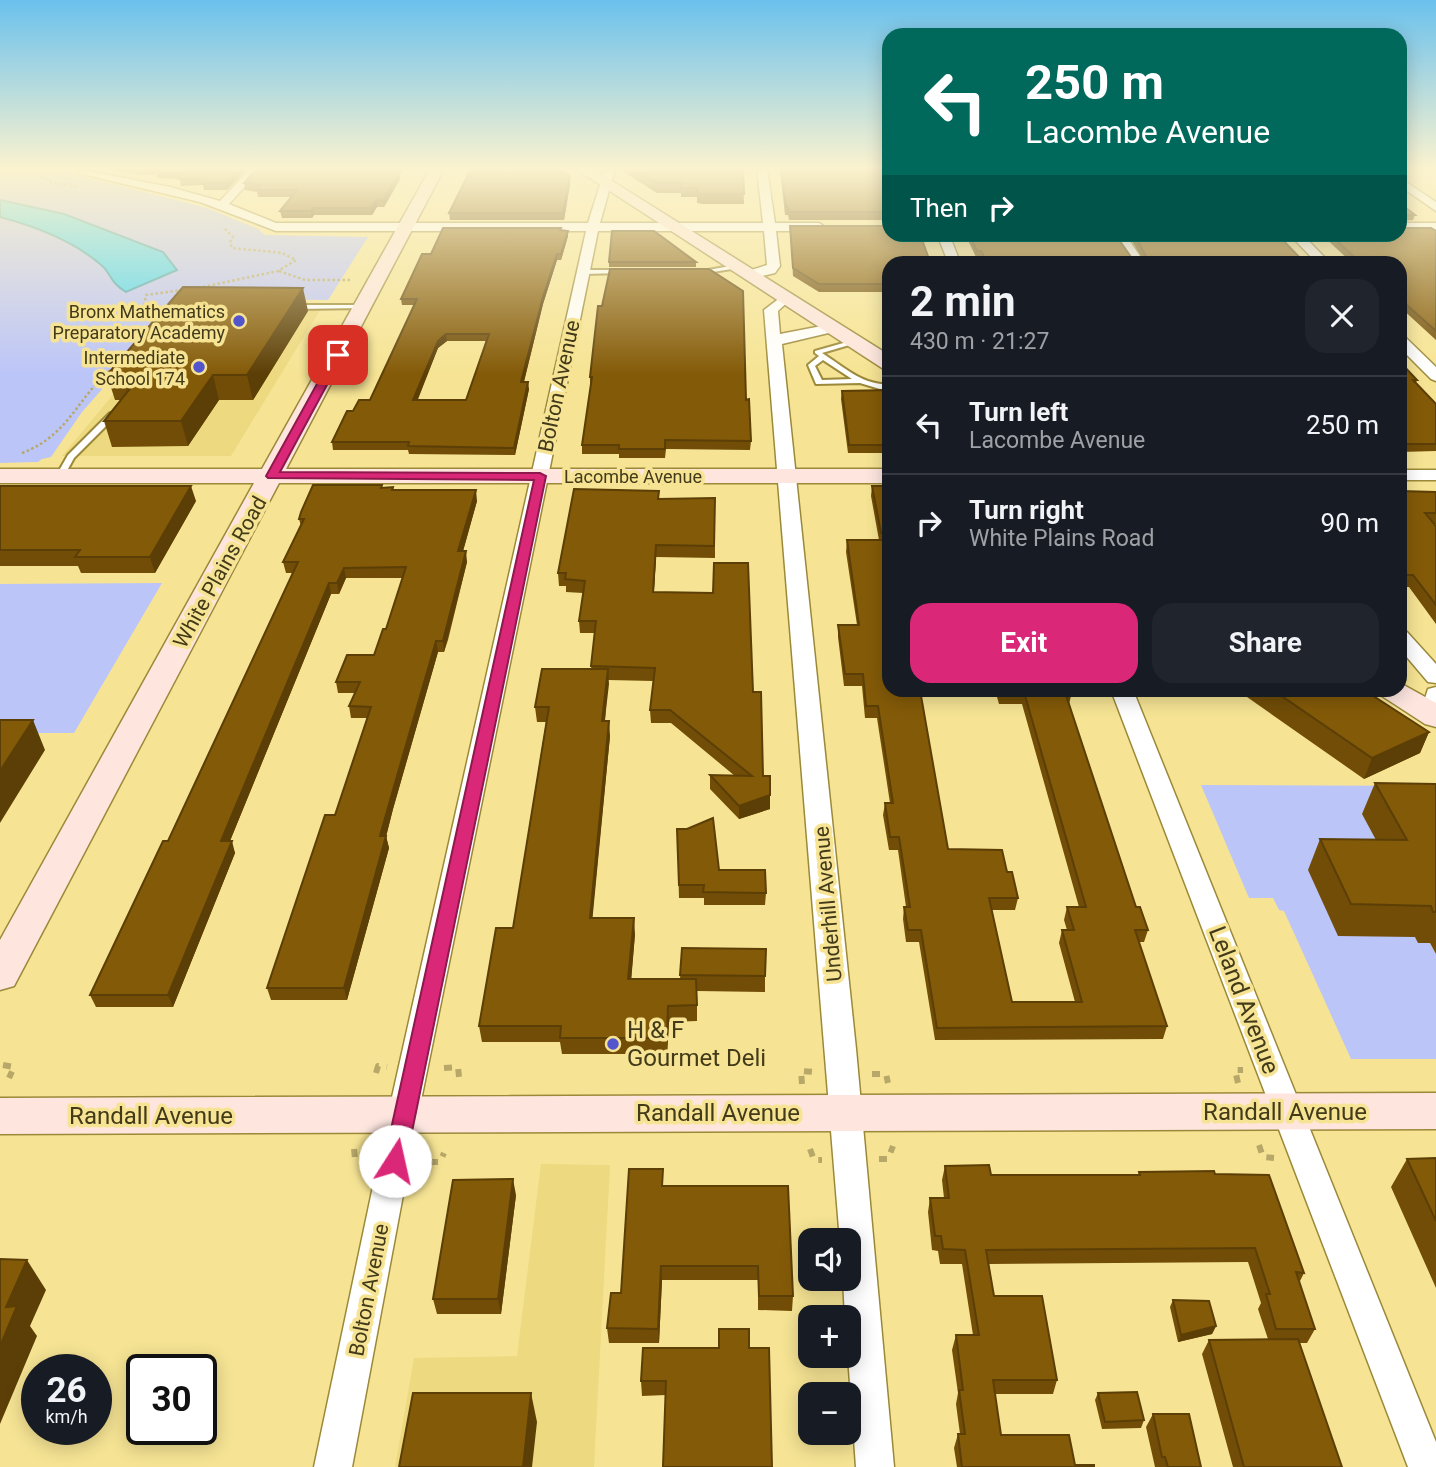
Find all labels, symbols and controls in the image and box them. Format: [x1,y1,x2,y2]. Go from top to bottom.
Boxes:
text: 250 m [1025,54,1164,111]
icon: left [910,56,1001,147]
text: Lacombe Avenue [1025,113,1270,151]
icon: right [982,189,1020,227]
text: Then [910,193,968,223]
text: 2 min [910,277,1016,326]
button: close [1305,279,1379,353]
place label: Bronx Mathematics Preparatory Academy [53,301,225,343]
marker: Bronx Mathematics Preparatory Academy [231,313,247,329]
street label: Bolton Avenue [533,318,585,454]
pin [308,325,368,385]
text: 430 m · 21:27 [910,328,1049,355]
icon: arrive [319,336,357,374]
place label: Intermediate School 174 [84,347,185,389]
marker: Intermediate School 174 [191,359,207,375]
text: Turn left [969,397,1068,427]
icon: left [910,406,948,444]
text: 250 m [1306,410,1379,440]
text: Lacombe Avenue [969,427,1145,454]
street label: Lacombe Avenue [564,466,702,487]
street label: White Plains Road [168,492,272,652]
text: Turn right [969,495,1084,525]
icon: right [910,504,948,542]
text: 90 m [1321,508,1379,538]
text: White Plains Road [969,525,1154,552]
button: Exit [910,603,1138,683]
button: Share [1152,603,1379,683]
street label: Underhill Avenue [809,825,847,983]
street label: Leland Avenue [1203,922,1285,1078]
place label: H & F Gourmet Deli [627,1016,766,1072]
marker: H & F Gourmet Deli [605,1036,621,1052]
street label: Randall Avenue [1203,1098,1367,1126]
street label: Randall Avenue [636,1099,800,1127]
street label: Randall Avenue [69,1102,233,1130]
position arrow [358,1124,432,1198]
street label: Bolton Avenue [344,1222,394,1358]
map controls [798,1228,861,1445]
button: sound [798,1228,861,1291]
button: + [798,1305,861,1368]
speed limit sign: 30 [126,1354,217,1445]
text: 26 [46,1370,87,1411]
button: − [798,1382,861,1445]
text: km/h [45,1406,88,1427]

